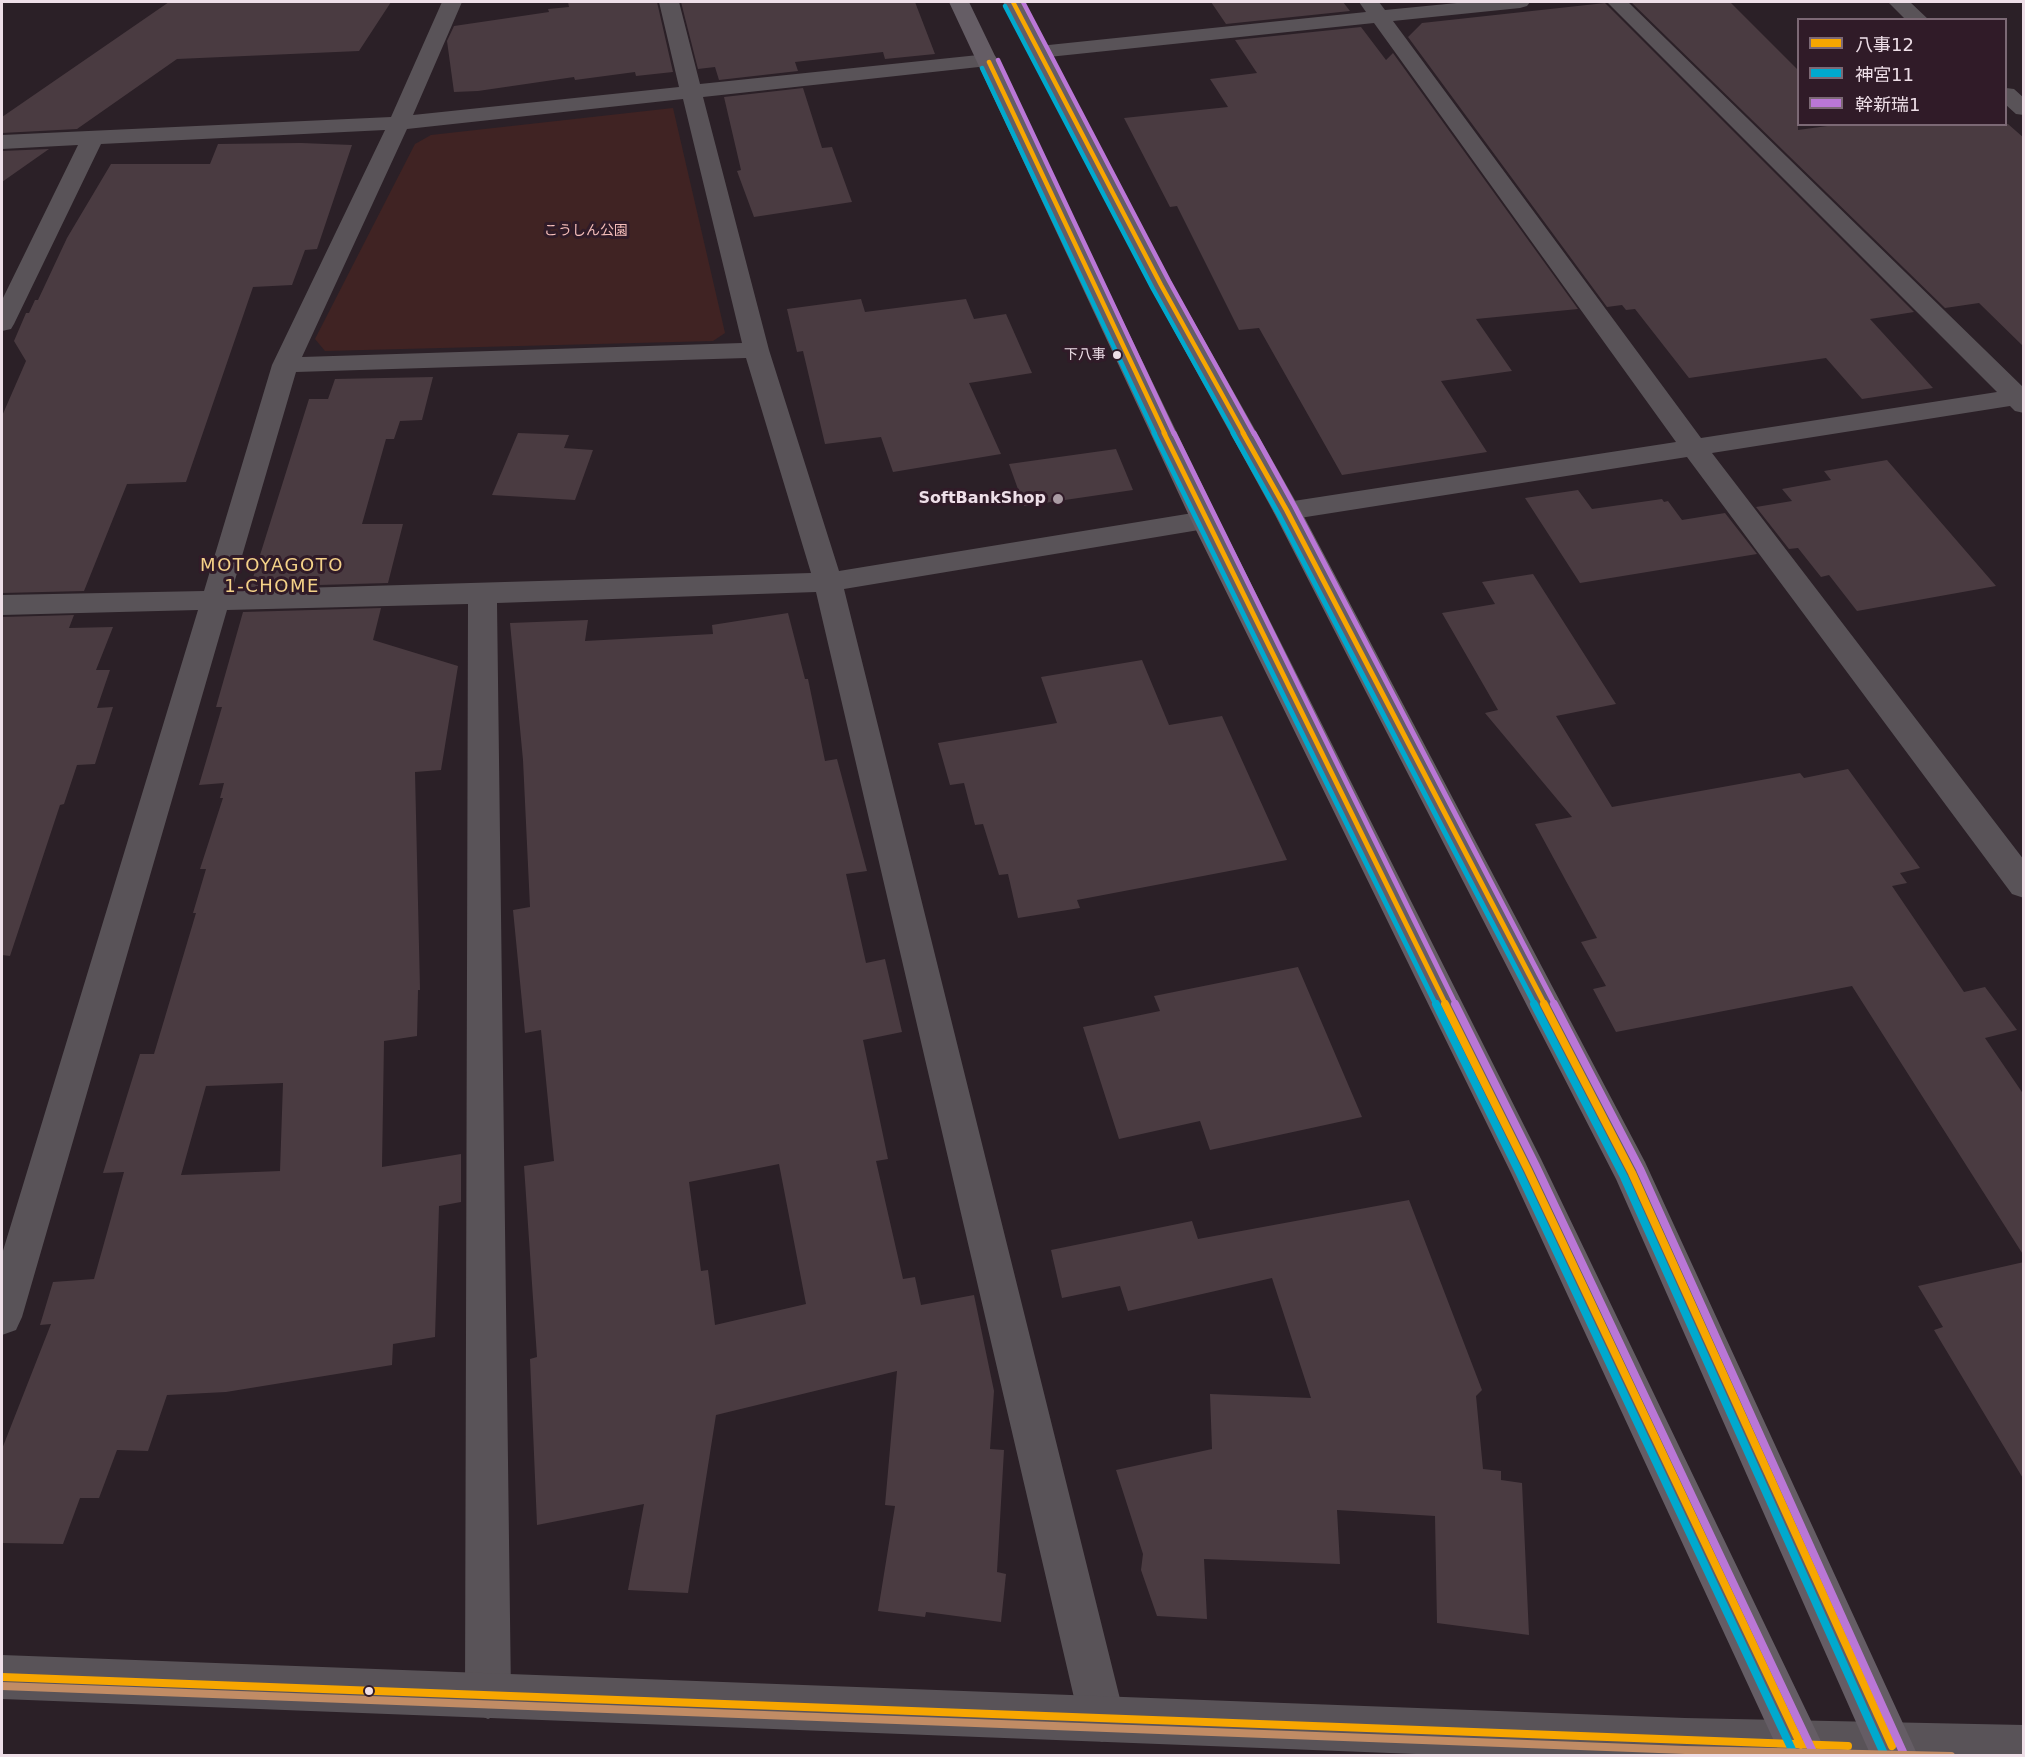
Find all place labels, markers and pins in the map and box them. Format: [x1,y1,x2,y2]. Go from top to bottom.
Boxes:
place label: 下八事 [1064,347,1106,363]
marker: 下八事 [1111,349,1123,361]
place label: SoftBankShop [918,489,1046,509]
marker: SoftBankShop [1051,492,1065,506]
unlabelled marker [363,1685,375,1697]

